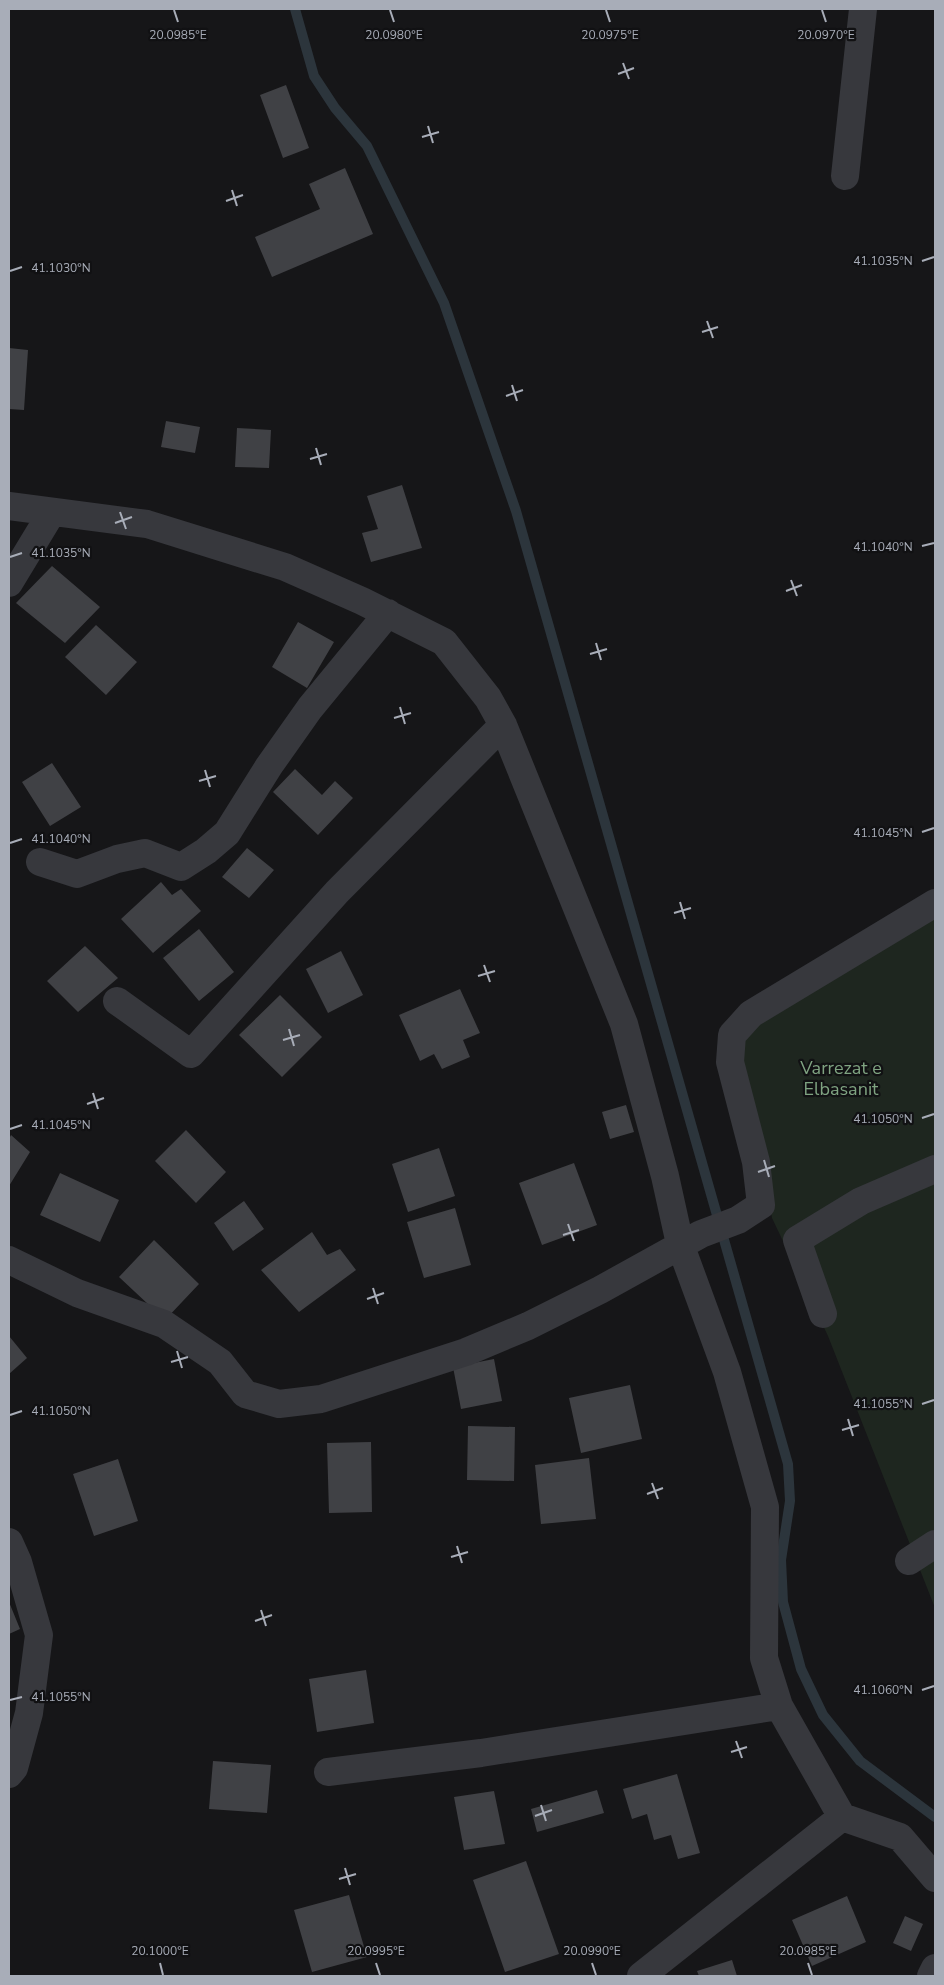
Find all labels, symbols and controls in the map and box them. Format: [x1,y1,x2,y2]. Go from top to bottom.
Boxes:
text: 20.0985°E [149,27,207,43]
text: 20.0980°E [365,27,423,43]
text: 20.0975°E [581,27,639,43]
text: 20.0970°E [797,27,855,43]
text: 41.1035°N [853,253,913,269]
text: 41.1030°N [31,260,91,276]
text: 41.1040°N [853,539,913,555]
text: 41.1035°N [31,545,91,561]
text: 41.1045°N [853,825,913,841]
text: 41.1040°N [31,831,91,847]
park label: Varrezat e Elbasanit [799,1056,882,1101]
text: 41.1050°N [853,1111,913,1127]
text: 41.1045°N [31,1117,91,1133]
text: 41.1055°N [853,1396,913,1412]
text: 41.1050°N [31,1403,91,1419]
text: 41.1060°N [853,1682,913,1698]
text: 41.1055°N [31,1689,91,1705]
text: 20.1000°E [131,1943,189,1959]
text: 20.0995°E [347,1943,405,1959]
text: 20.0990°E [563,1943,621,1959]
text: 20.0985°E [779,1943,837,1959]

